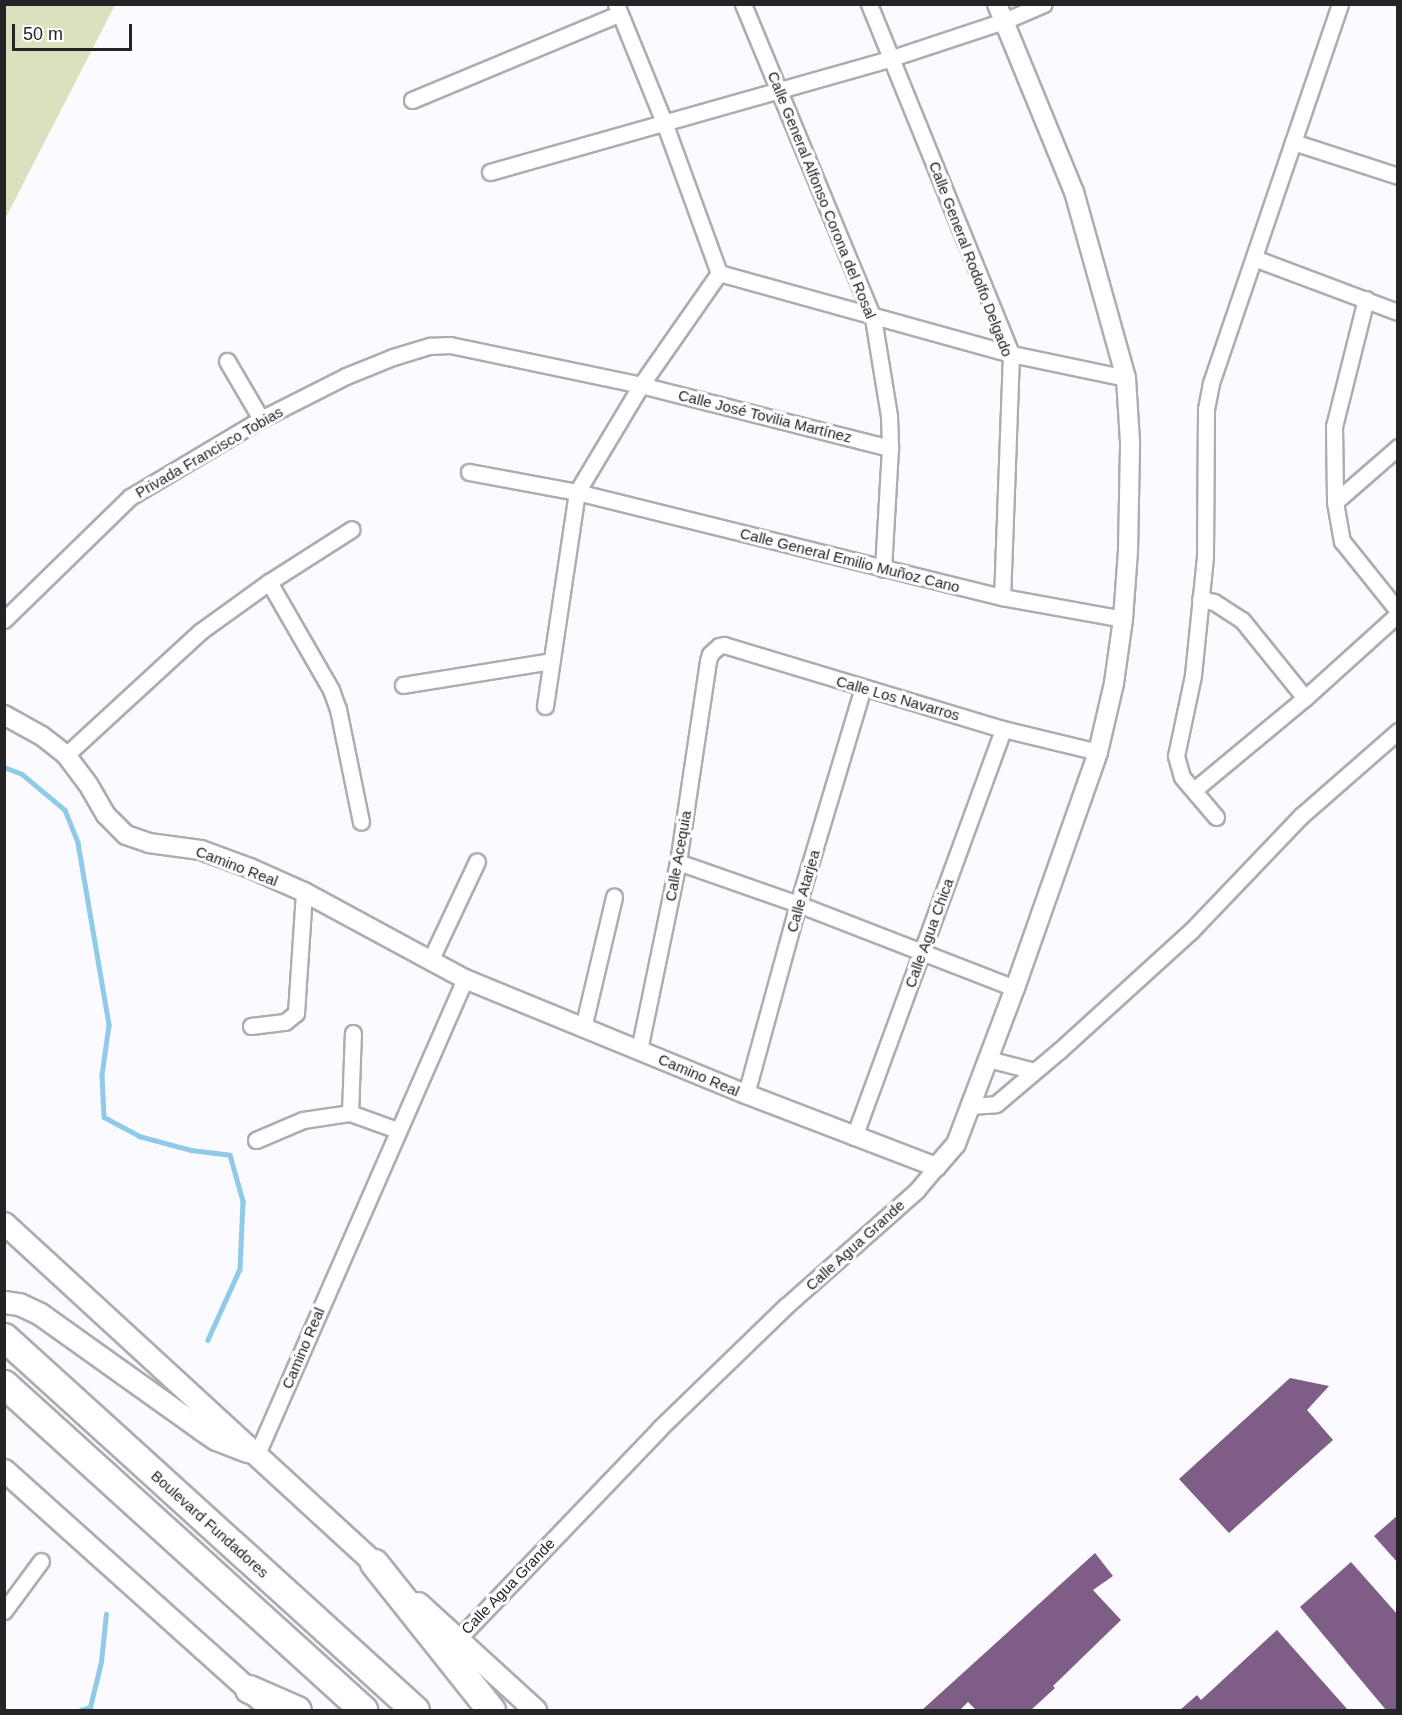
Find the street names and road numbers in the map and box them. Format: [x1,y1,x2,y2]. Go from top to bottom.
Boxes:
street label: Calle General Alfonso Corona del Rosal [764,68,880,322]
street label: Calle General Rodolfo Delgado [925,159,1017,359]
street label: Calle José Tovilia Martínez [676,386,854,446]
street label: Privada Francisco Tobias [132,402,286,502]
street label: Calle General Emilio Muñoz Cano [738,524,962,596]
street label: Calle Los Navarros [834,672,962,724]
street label: Calle Acequia [661,809,695,903]
street label: Camino Real [193,842,281,890]
street label: Calle Atarjea [783,847,823,935]
street label: Calle Agua Chica [901,875,957,991]
street label: Camino Real [656,1050,742,1100]
street label: Calle Agua Grande [802,1196,908,1294]
street label: Camino Real [278,1305,328,1391]
street label: Boulevard Fundadores [148,1467,272,1581]
street label: Calle Agua Grande [457,1534,559,1638]

